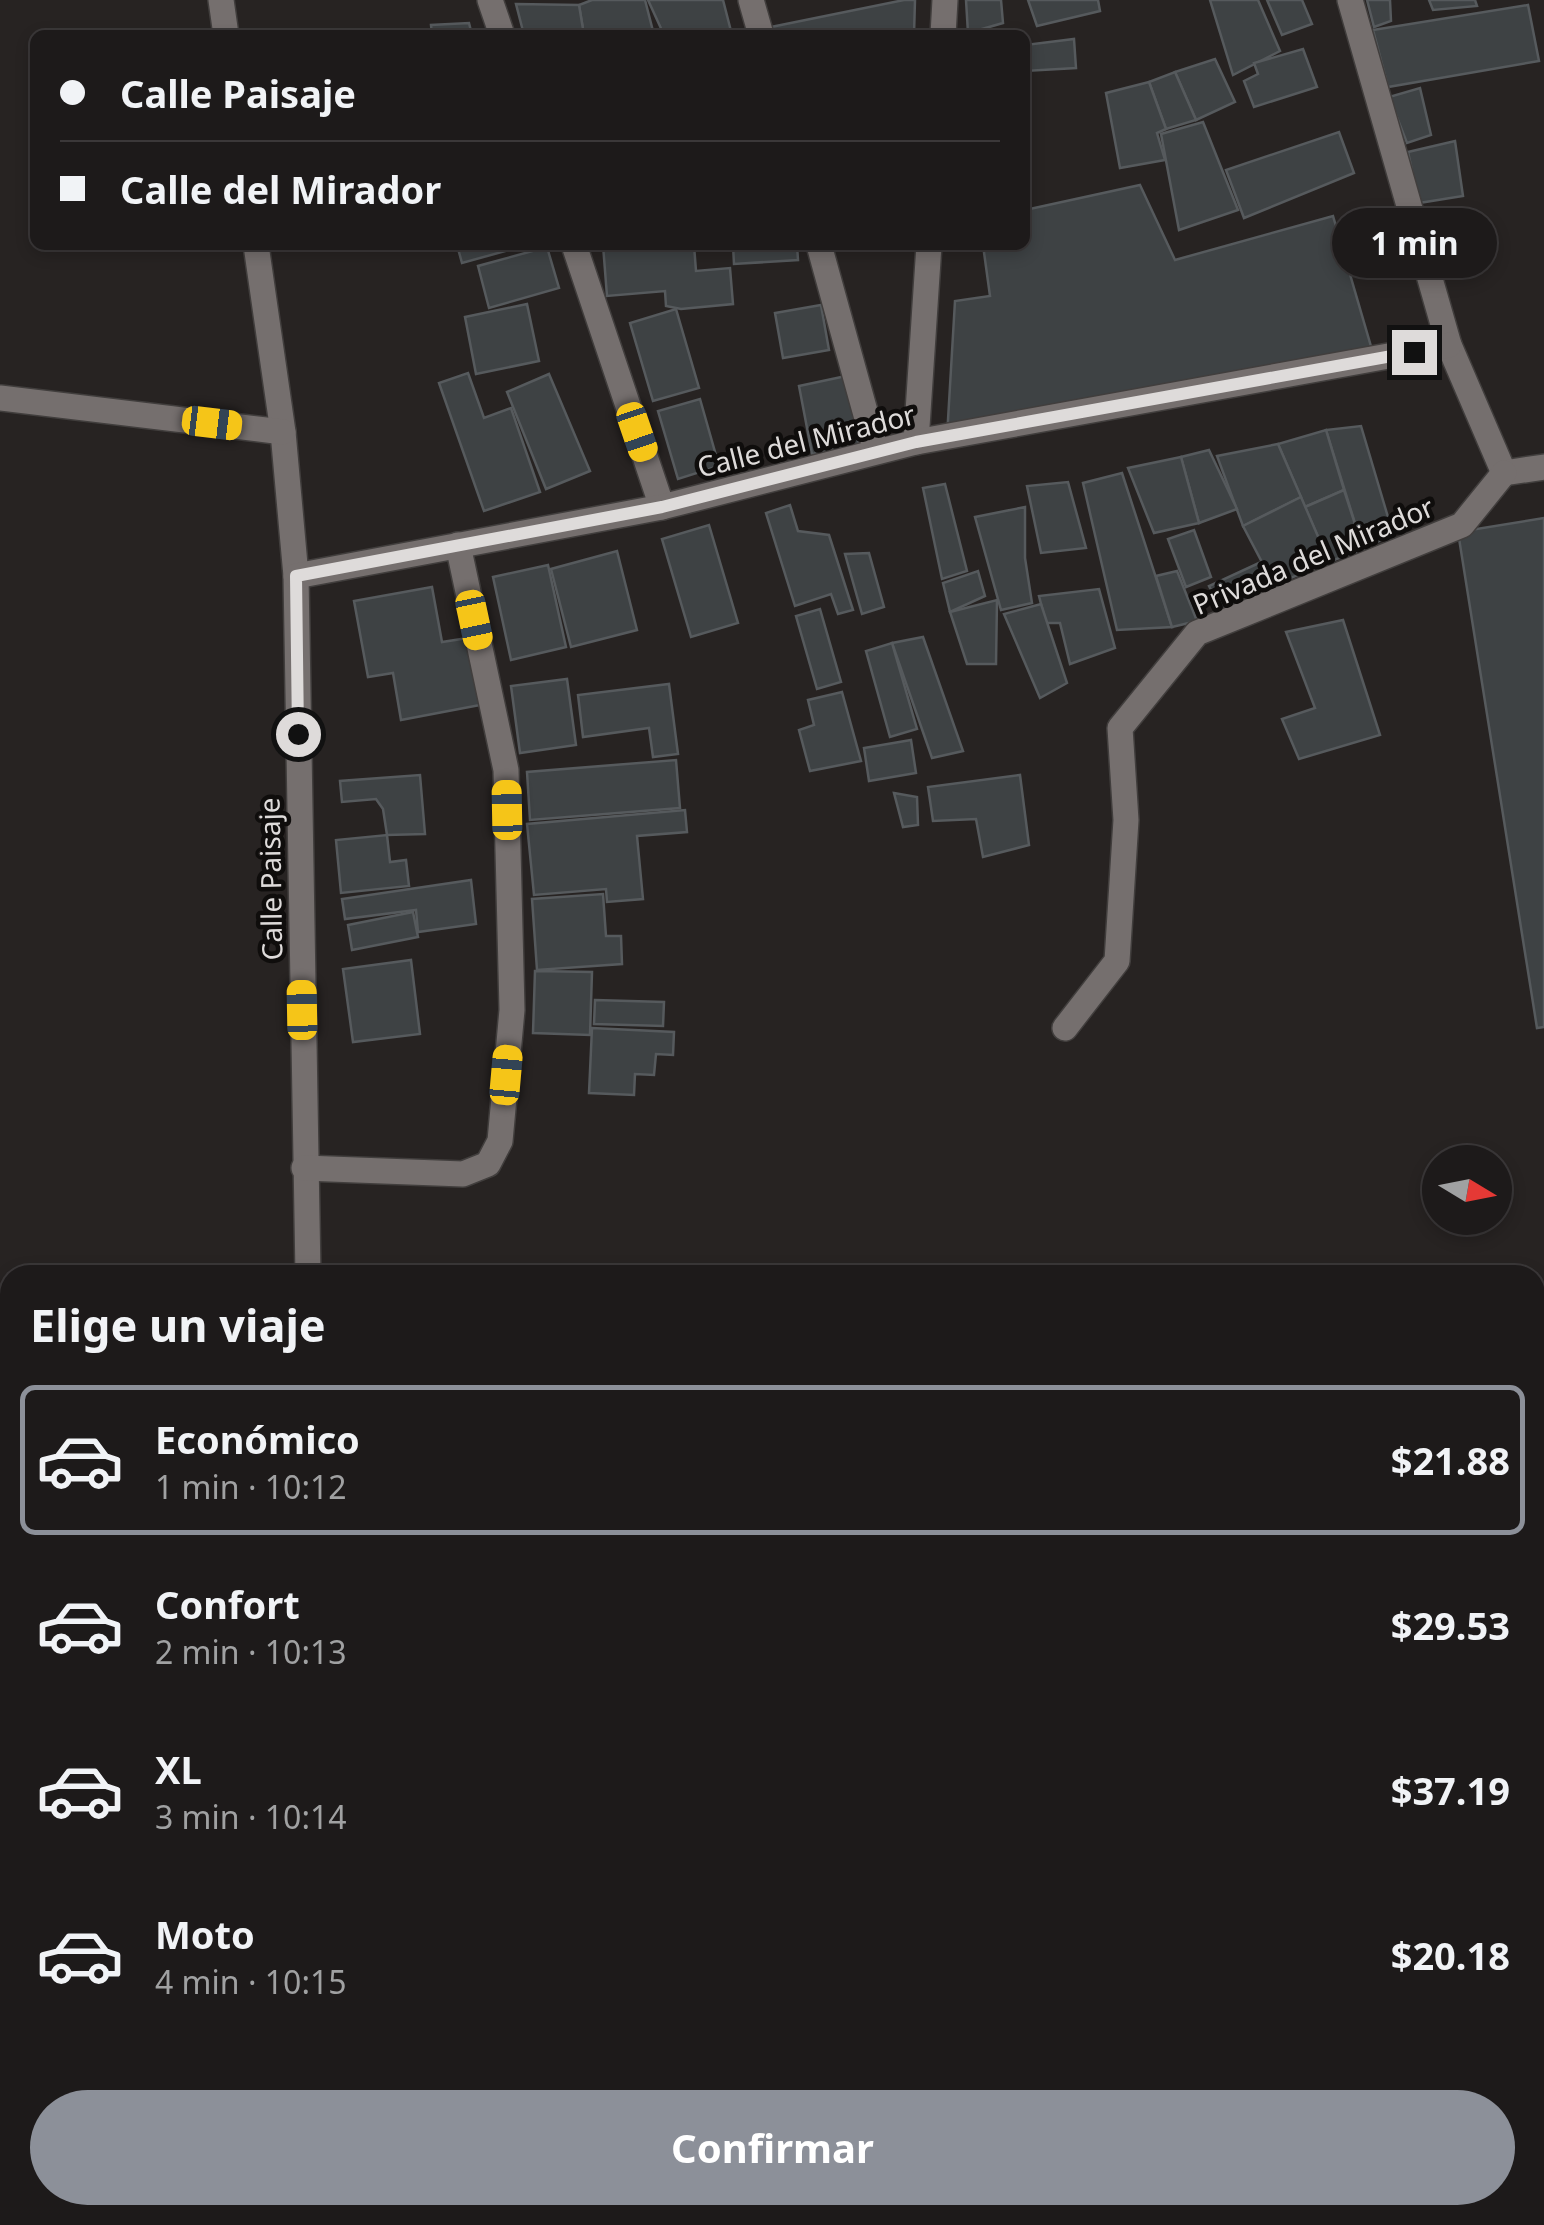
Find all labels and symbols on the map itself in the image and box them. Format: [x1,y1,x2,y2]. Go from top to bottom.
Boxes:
callout: 1 min [1332,207,1496,277]
route end [1392,330,1437,375]
street label: Calle del Mirador [693,394,919,485]
car [613,399,661,465]
car [180,404,244,442]
street label: Privada del Mirador [1187,487,1440,623]
car [453,588,495,652]
route start [276,712,321,757]
car [491,780,523,840]
street label: Calle Paisaje [250,797,290,961]
car [286,980,318,1040]
car [488,1044,524,1106]
north arrow [1422,1145,1512,1235]

